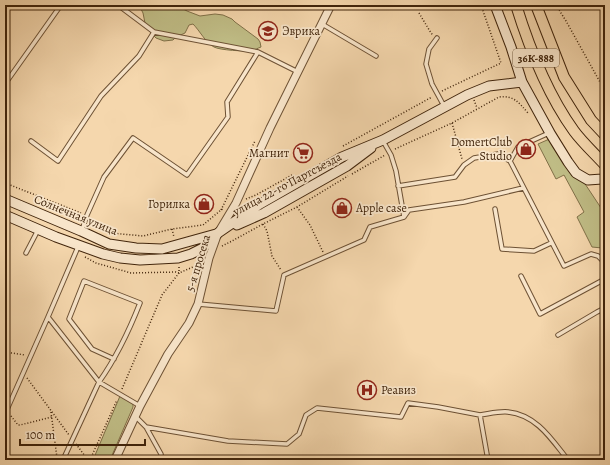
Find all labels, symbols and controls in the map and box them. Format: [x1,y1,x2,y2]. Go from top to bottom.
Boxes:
school or university icon: Эврика [257,20,279,42]
place label: Эврика [282,23,320,39]
road number: 36К-888 [513,49,559,67]
place label: DomertClub Studio [451,134,512,164]
shop icon: DomertClub Studio [515,138,537,160]
supermarket icon: Магнит [292,142,314,164]
place label: Магнит [249,145,290,161]
street label: улица 22-го Партсъезда [229,148,345,220]
street label: Солнечная улица [32,191,121,239]
shop icon: Горилка [193,193,215,215]
place label: Горилка [148,196,190,212]
shop icon: Apple case [331,197,353,219]
place label: Apple case [355,200,407,216]
street label: 5-я просека [182,232,214,293]
hospital icon: Реавиз [356,379,378,401]
place label: Реавиз [381,382,416,398]
scale bar [20,421,145,447]
text: 100 m [26,427,55,443]

